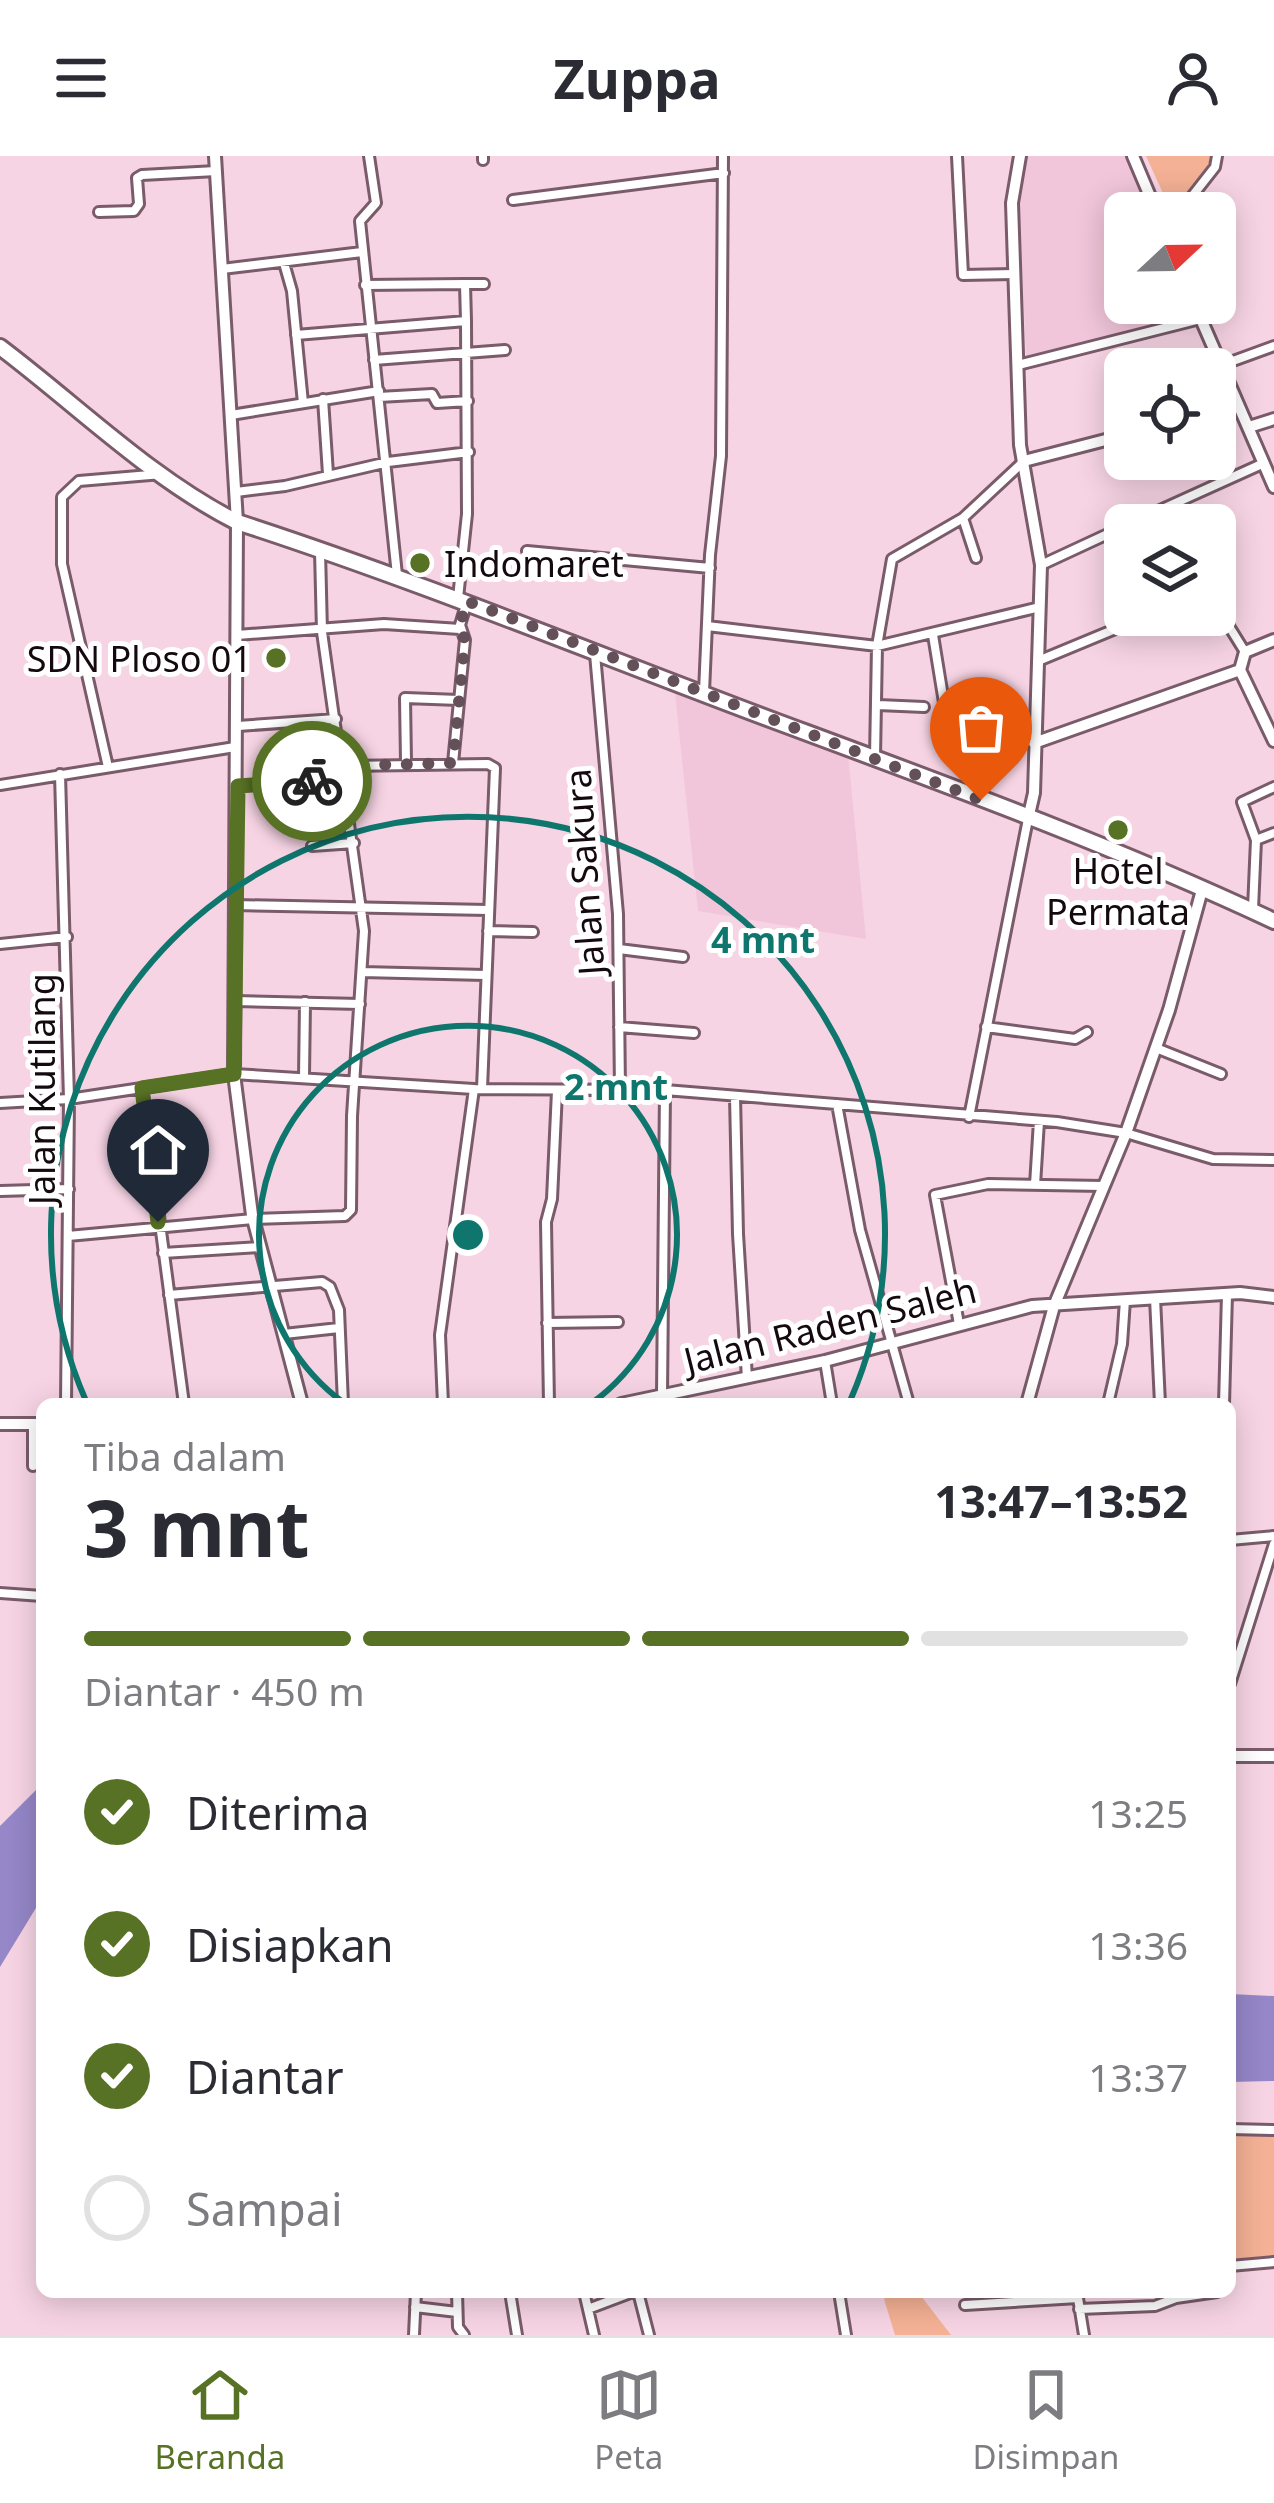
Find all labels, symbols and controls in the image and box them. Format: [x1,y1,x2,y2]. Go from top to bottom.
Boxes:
text: Zuppa [554,41,720,115]
icon: menu [48,45,114,111]
icon: person [1160,45,1226,111]
north arrow [1104,192,1236,324]
map controls [1104,192,1236,636]
button: locate [1104,348,1236,480]
button: layers [1104,504,1236,636]
place label: Indomaret [444,539,624,588]
marker: Indomaret [407,550,433,576]
place label: SDN Ploso 01 [27,634,252,683]
marker: SDN Ploso 01 [263,645,289,671]
pin [930,677,1032,800]
icon: bag [948,695,1014,761]
courier [252,721,372,841]
icon: bike [279,748,345,814]
street label: Jalan Sakura [552,767,616,980]
marker: Hotel Permata [1105,817,1131,843]
place label: Hotel Permata [1046,846,1190,936]
text: 4 mnt [711,915,815,964]
street label: Jalan Kutilang [17,973,66,1208]
text: 2 mnt [564,1062,668,1111]
pin [107,1099,209,1222]
icon: home [125,1117,191,1183]
centre of rings [447,1214,489,1256]
street label: Jalan Raden Saleh [676,1265,981,1386]
text: Tiba dalam [84,1429,286,1482]
text: 13:47–13:52 [934,1470,1188,1531]
text: 3 mnt [84,1474,310,1580]
text: Diantar · 450 m [84,1664,365,1717]
icon: check [84,1779,150,1845]
text: Diterima [186,1782,370,1843]
text: 13:25 [1088,1786,1188,1839]
icon: check [84,1911,150,1977]
text: Disiapkan [186,1914,394,1975]
text: 13:36 [1088,1918,1188,1971]
icon: check [84,2043,150,2109]
text: Diantar [186,2046,344,2107]
text: 13:37 [1088,2050,1188,2103]
text: Sampai [186,2178,343,2239]
tab: Beranda [155,2362,285,2479]
tab: Peta [594,2362,663,2479]
tab: Disimpan [972,2362,1119,2479]

